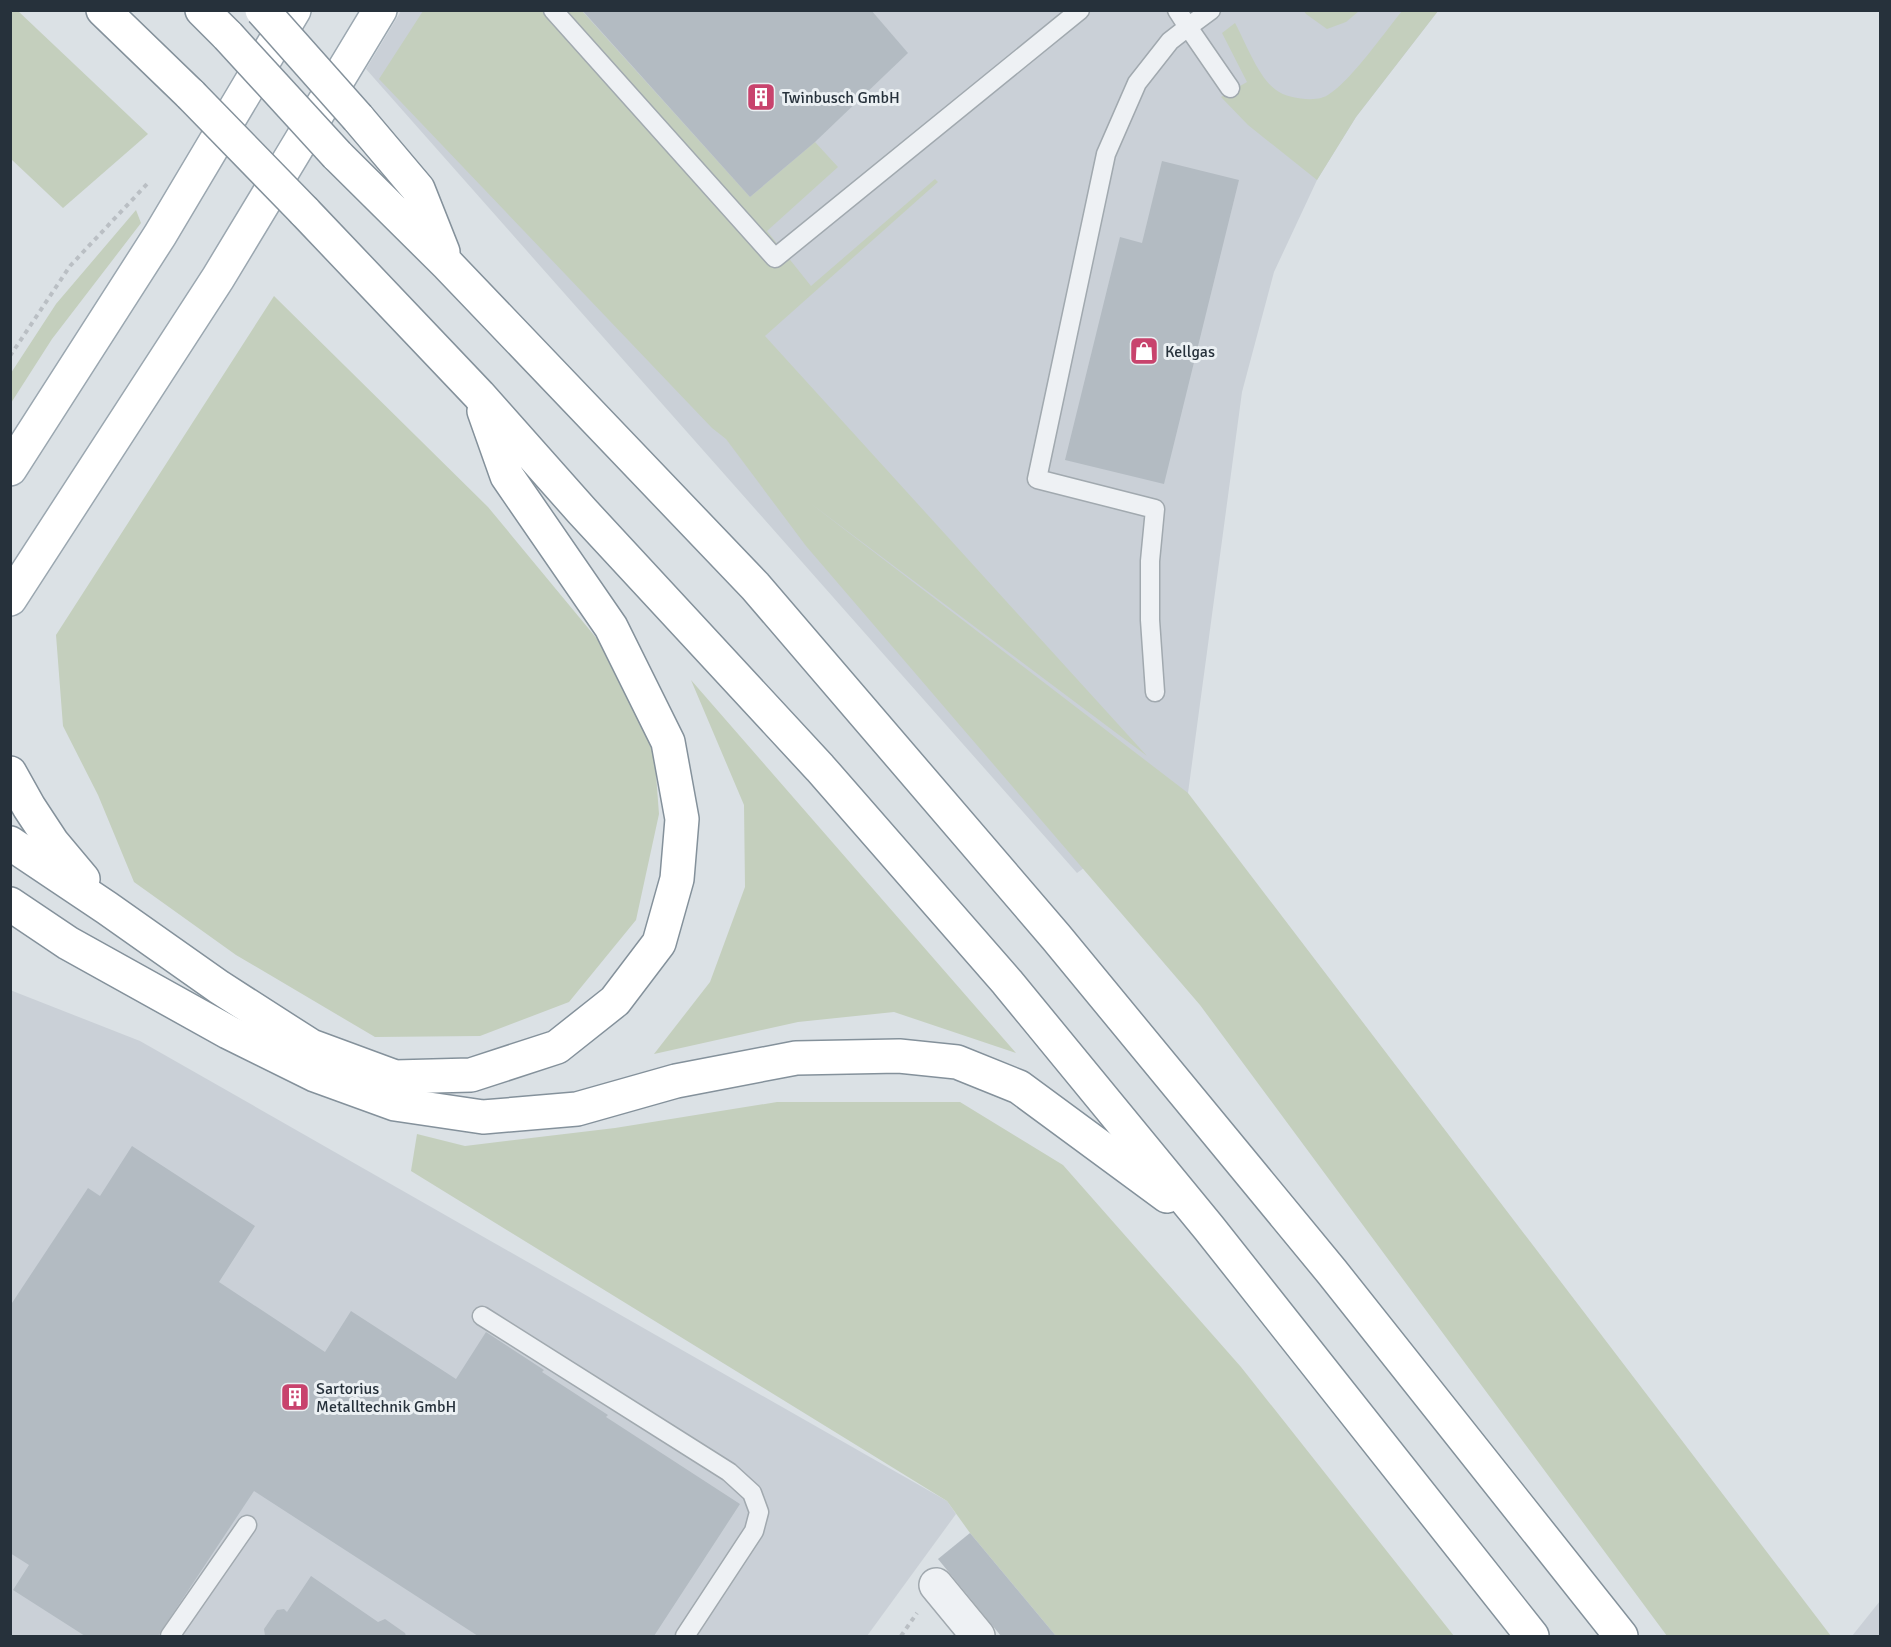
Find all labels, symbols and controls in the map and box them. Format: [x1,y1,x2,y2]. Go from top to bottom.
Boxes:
building icon: Twinbusch GmbH [745,81,777,113]
place label: Twinbusch GmbH [782,88,900,108]
shop icon: Kellgas [1128,335,1160,367]
place label: Kellgas [1165,342,1215,362]
place label: Sartorius Metalltechnik GmbH [316,1379,456,1417]
building icon: Sartorius Metalltechnik GmbH [279,1381,311,1413]

